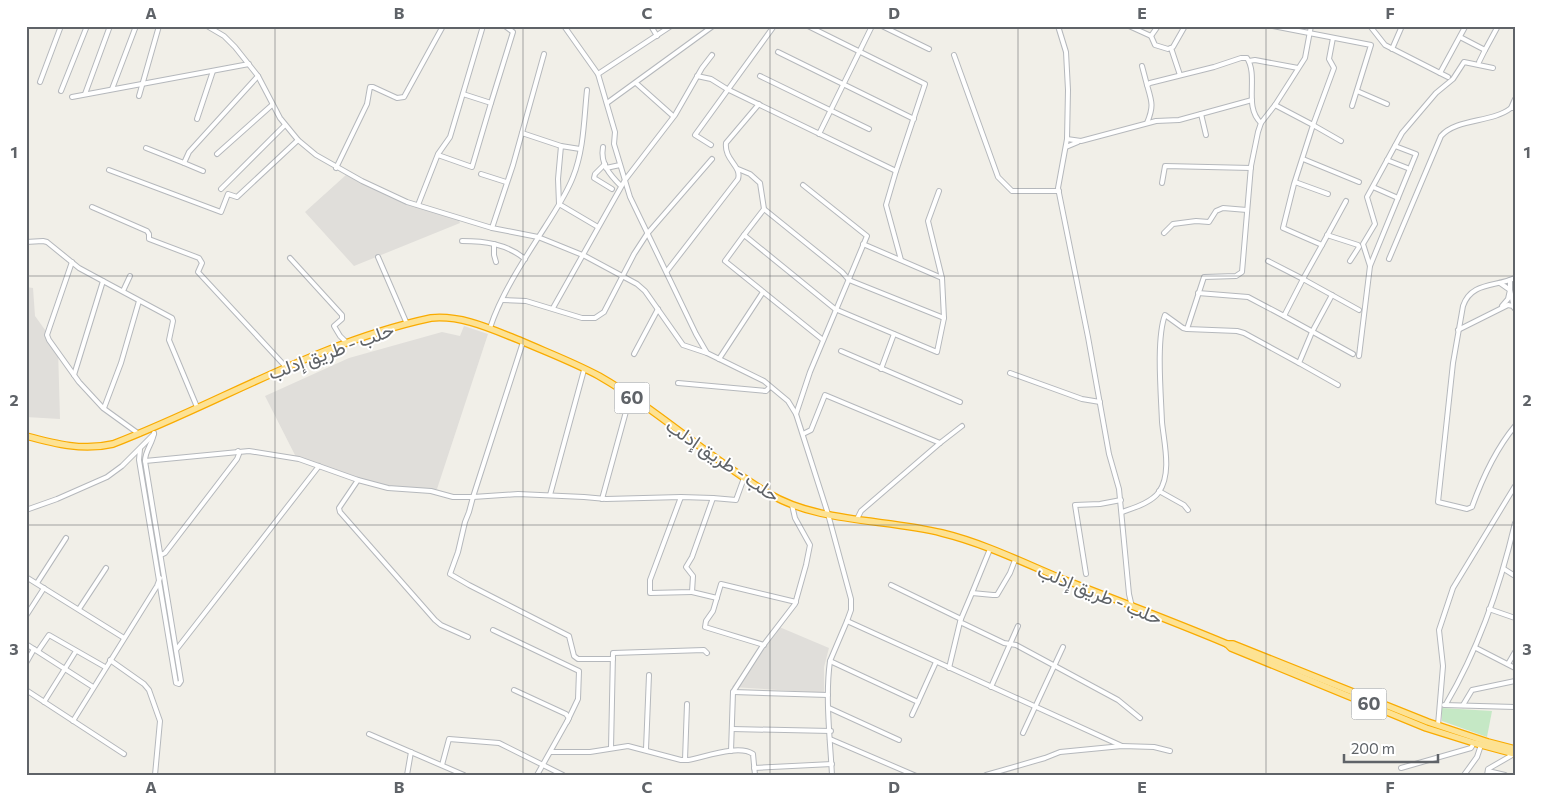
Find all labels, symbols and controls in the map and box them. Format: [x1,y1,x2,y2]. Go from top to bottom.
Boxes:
text: A [145,3,157,22]
text: B [394,3,405,22]
text: C [642,3,653,22]
text: D [888,3,900,22]
text: E [1137,3,1147,22]
text: F [1385,3,1395,22]
text: 1 [10,142,18,161]
text: 1 [1523,142,1531,161]
street label: حلب - طريق إدلب [265,317,398,386]
road number: 60 [614,382,650,413]
text: 2 [9,390,19,409]
text: 2 [1522,390,1532,409]
street label: حلب - طريق إدلب [661,413,785,508]
street label: حلب - طريق إدلب [1034,558,1166,631]
text: 3 [9,639,19,658]
text: 3 [1522,639,1532,658]
road number: 60 [1352,689,1386,720]
scale bar [1344,731,1437,763]
text: 200 m [1351,739,1395,757]
text: A [145,777,157,796]
text: B [394,777,405,796]
text: C [642,777,653,796]
text: D [888,777,900,796]
text: E [1137,777,1147,796]
text: F [1385,777,1395,796]

